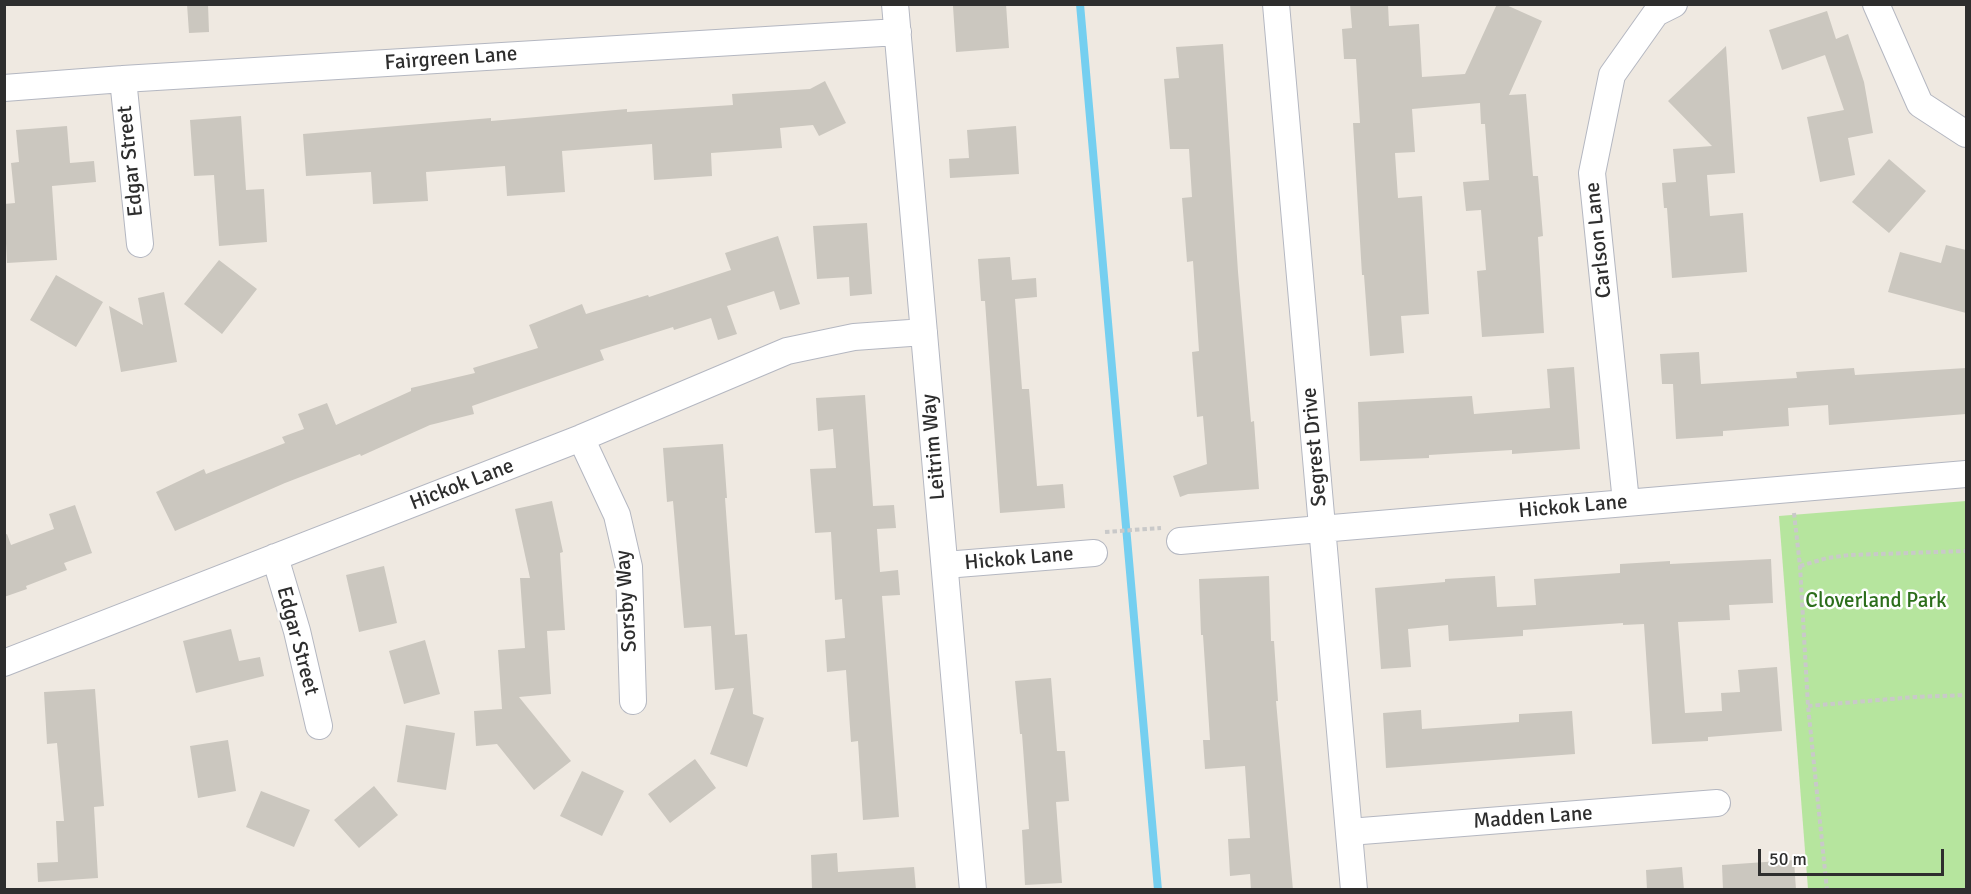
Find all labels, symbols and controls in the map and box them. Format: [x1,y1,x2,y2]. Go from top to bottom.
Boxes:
street label: Fairgreen Lane [384,42,518,76]
street label: Edgar Street [113,104,149,218]
street label: Carlson Lane [1580,181,1618,299]
street label: Segrest Drive [1297,387,1333,507]
street label: Leitrim Way [917,393,951,501]
street label: Hickok Lane [406,454,518,516]
street label: Hickok Lane [1517,490,1629,524]
street label: Hickok Lane [963,542,1075,576]
street label: Sorsby Way [611,549,643,653]
street label: Edgar Street [270,584,324,698]
park label: Cloverland Park [1805,588,1947,614]
street label: Madden Lane [1472,801,1594,835]
scale bar [1761,837,1947,875]
text: 50 m [1769,848,1807,870]

